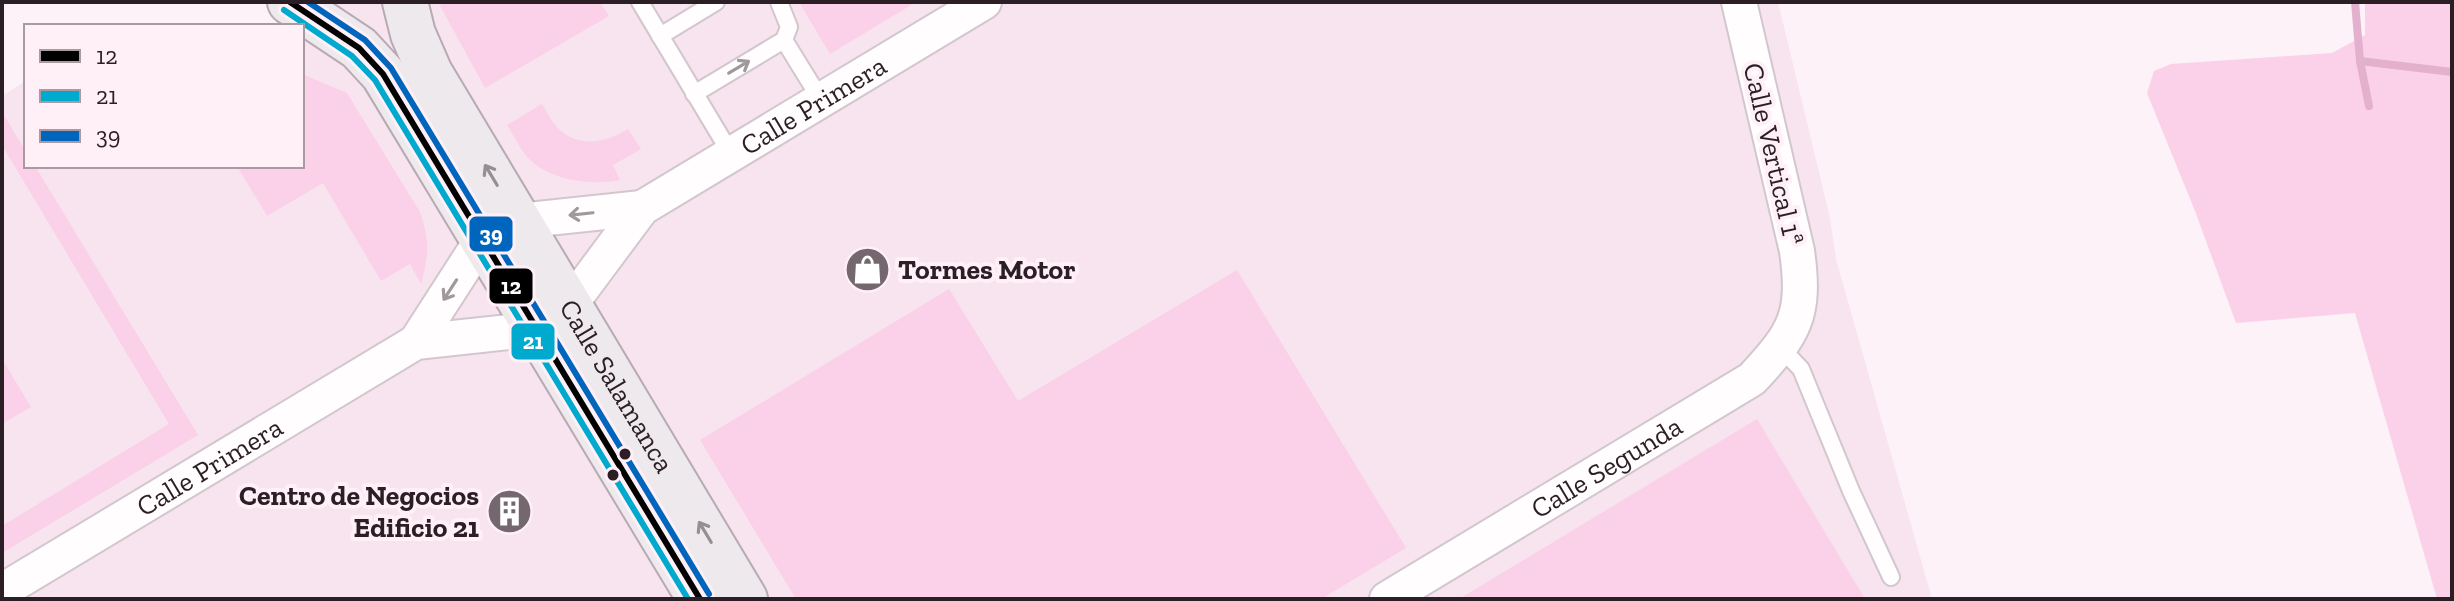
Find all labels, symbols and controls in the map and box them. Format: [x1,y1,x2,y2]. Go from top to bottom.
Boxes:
legend [24,24,304,168]
text: 12 [96,41,118,70]
street label: Calle Primera [734,49,893,162]
one-way arrow [727,59,750,75]
street label: Calle Vertical 1ª [1737,60,1811,249]
text: 21 [96,81,118,110]
text: 39 [96,121,120,150]
one-way arrow [483,164,499,187]
one-way arrow [568,207,594,222]
line badge: 39 [468,215,514,253]
text: 39 [479,221,503,248]
shop icon: Tormes Motor [843,245,891,293]
place label: Tormes Motor [898,253,1076,286]
line badge: 12 [488,267,534,305]
text: 12 [501,273,522,300]
one-way arrow [441,278,457,301]
street label: Calle Salamanca [552,294,682,479]
line badge: 21 [510,322,556,361]
text: 21 [523,328,543,355]
street label: Calle Segunda [1525,409,1688,525]
street label: Calle Primera [131,410,289,523]
unlabelled marker [617,446,633,462]
unlabelled marker [605,467,621,483]
place label: Centro de Negocios Edificio 21 [239,479,479,544]
building icon: Centro de Negocios Edificio 21 [486,487,534,535]
one-way arrow [697,521,713,544]

